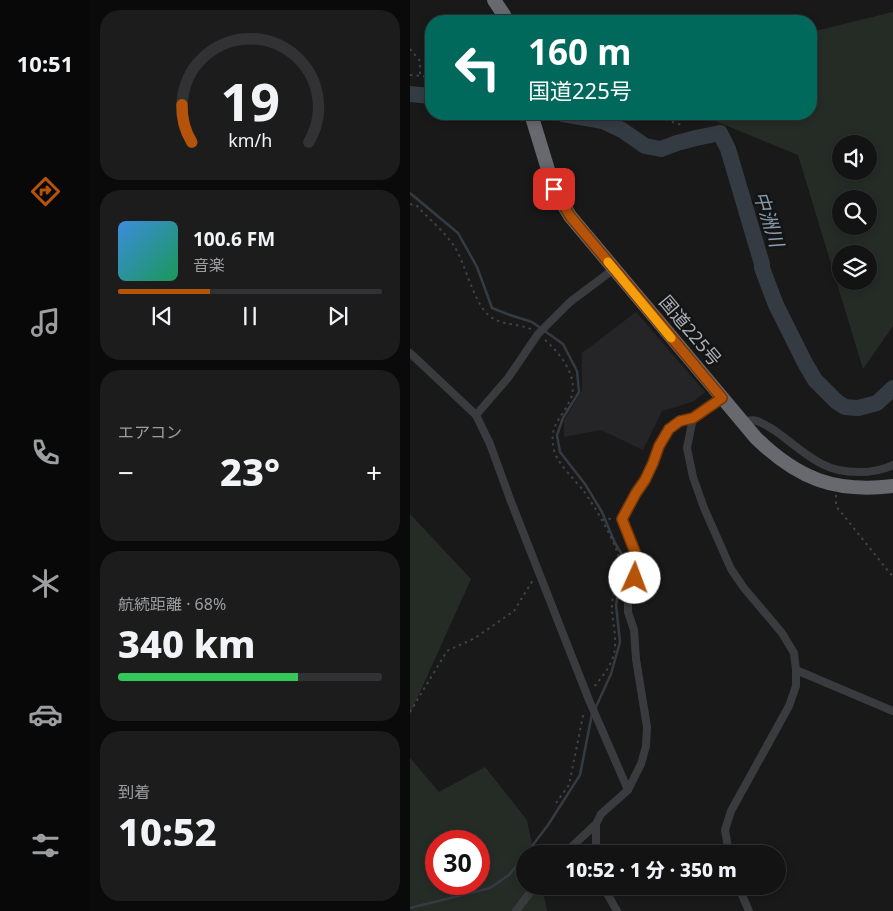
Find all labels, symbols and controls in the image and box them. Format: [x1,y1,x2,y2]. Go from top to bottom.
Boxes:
text: 160 m [528,28,631,75]
icon: left [445,35,510,100]
text: 10:51 [17,48,73,78]
text: 19 [220,65,280,136]
text: 国道225号 [528,75,632,105]
text: km/h [228,128,272,152]
map controls [832,135,877,290]
button: sound [832,135,877,180]
pin [533,168,575,210]
icon: directions [28,174,63,209]
icon: arrive [540,175,568,203]
water label: 中洲川 [748,188,791,252]
button: search [832,190,877,235]
text: 100.6 FM [193,226,275,252]
button: layers [832,245,877,290]
text: 音楽 [193,254,225,276]
street label: 国道225号 [654,290,727,371]
icon: previous [148,302,176,330]
icon: pause [236,302,264,330]
icon: next [324,302,352,330]
icon: music [28,305,63,340]
text: エアコン [118,421,182,443]
icon: phone [28,435,63,470]
text: 23° [220,445,280,497]
text: − [118,453,134,491]
text: + [366,453,382,491]
position arrow [608,551,660,603]
icon: climate [28,566,63,601]
text: 航続距離 · 68% [118,593,226,615]
text: 340 km [118,617,256,669]
icon: car [28,697,63,732]
text: 到着 [118,781,150,803]
text: 10:52 [118,805,217,857]
icon: filters [28,828,63,863]
speed limit sign: 30 [425,830,490,895]
text: 10:52 · 1 分 · 350 m [565,857,737,883]

